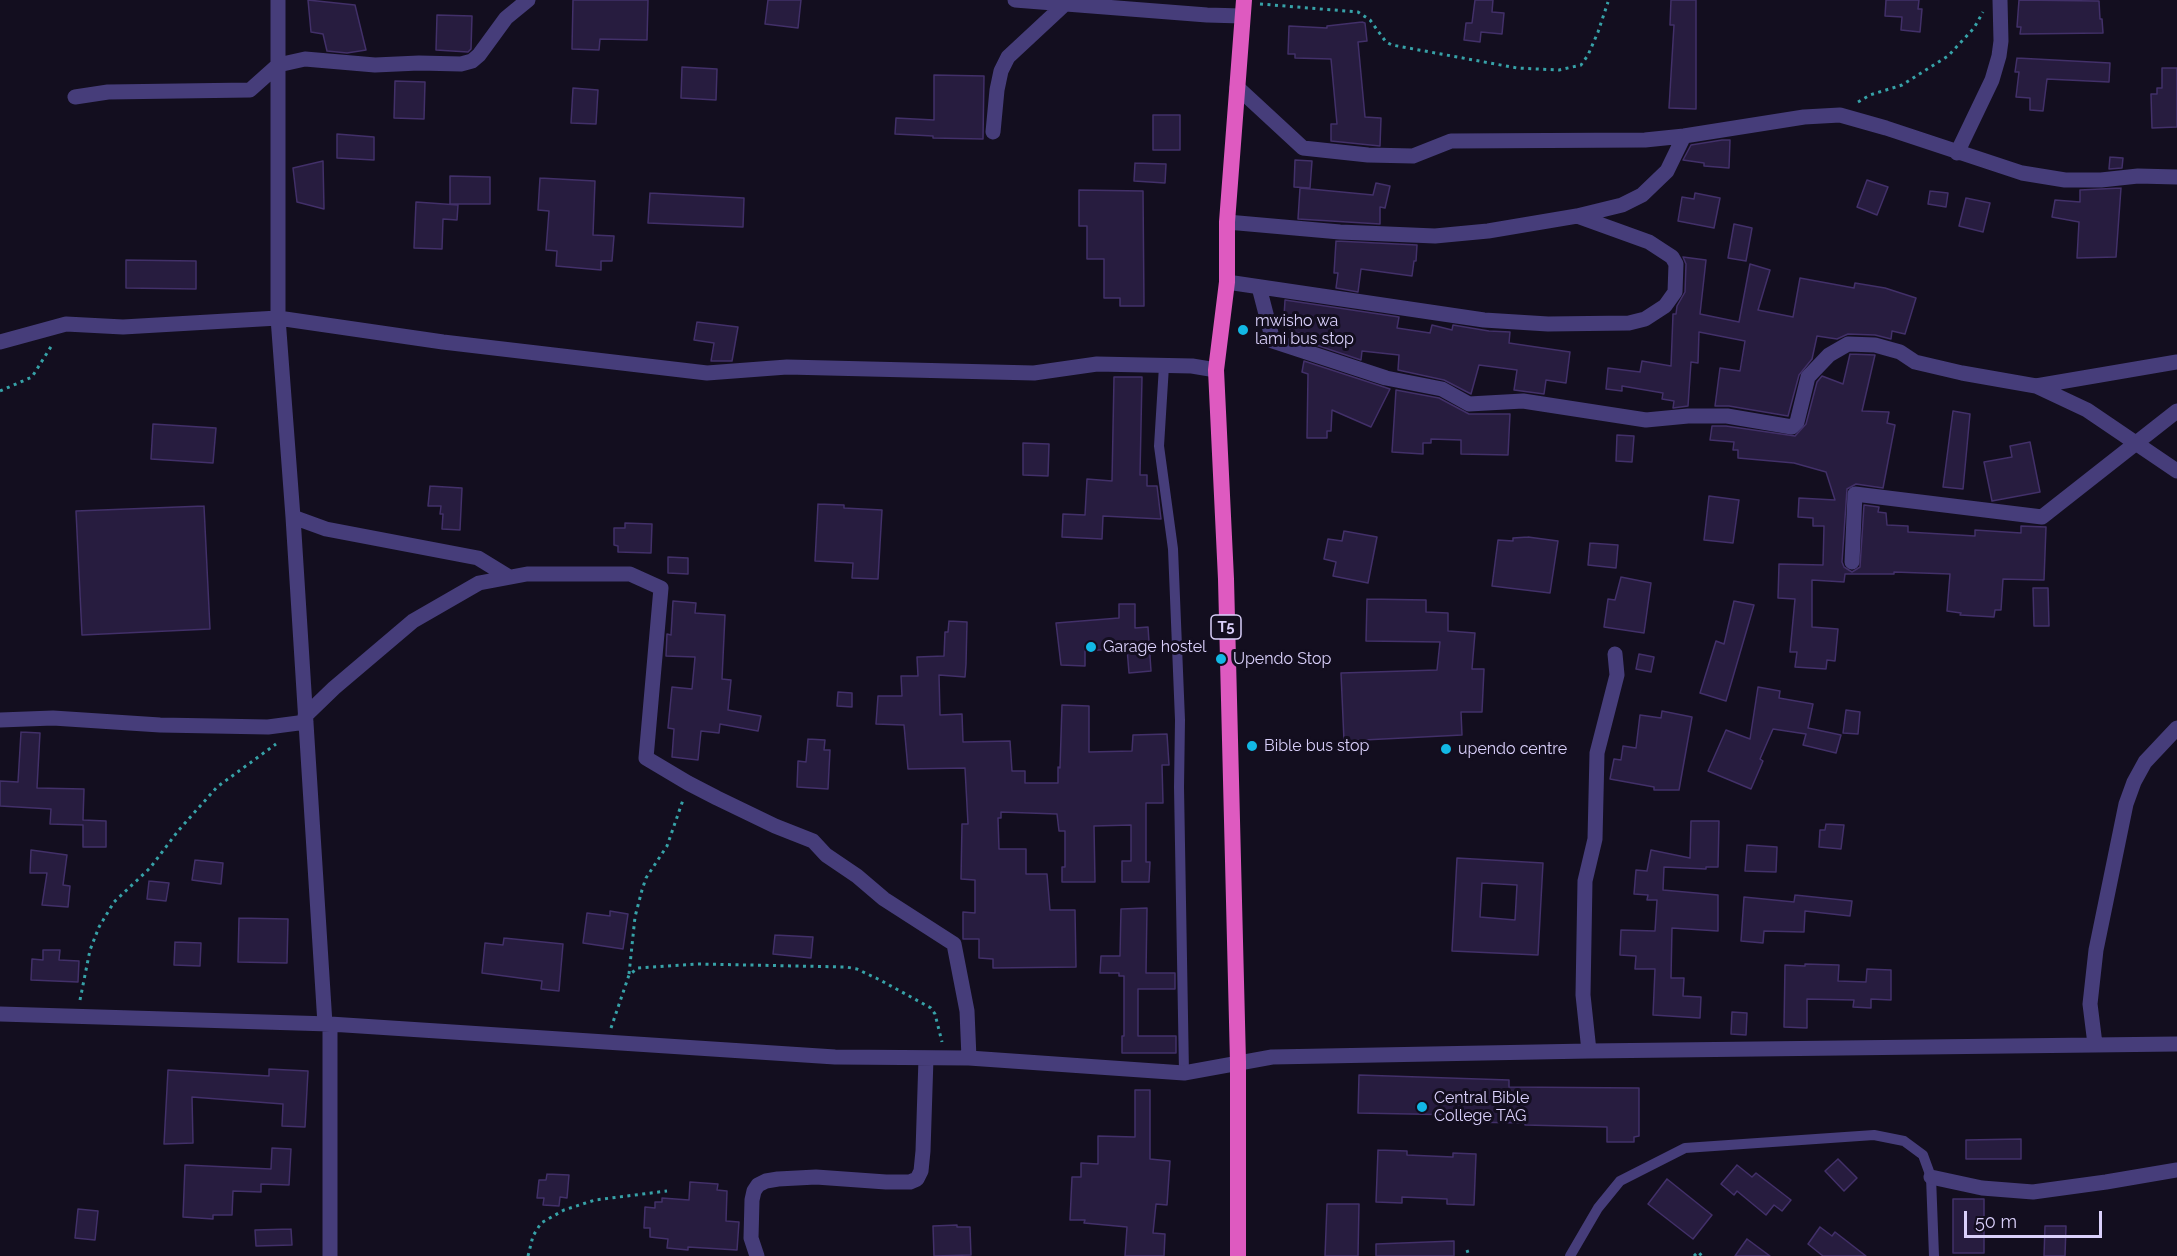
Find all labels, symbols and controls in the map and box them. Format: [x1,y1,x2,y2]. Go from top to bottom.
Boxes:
place label: mwisho wa lami bus stop [1255,311,1354,349]
marker: mwisho wa lami bus stop [1236,323,1250,337]
road number: T5 [1211,615,1241,639]
place label: Garage hostel [1103,637,1206,657]
marker: Garage hostel [1084,640,1098,654]
place label: Upendo Stop [1233,649,1331,669]
marker: Upendo Stop [1214,652,1228,666]
place label: Bible bus stop [1264,736,1369,756]
marker: Bible bus stop [1245,739,1259,753]
place label: upendo centre [1458,739,1567,759]
marker: upendo centre [1439,742,1453,756]
place label: Central Bible College TAG [1434,1088,1529,1126]
marker: Central Bible College TAG [1415,1100,1429,1114]
scale bar [1967,1199,2105,1237]
text: 50 m [1975,1211,2017,1232]

